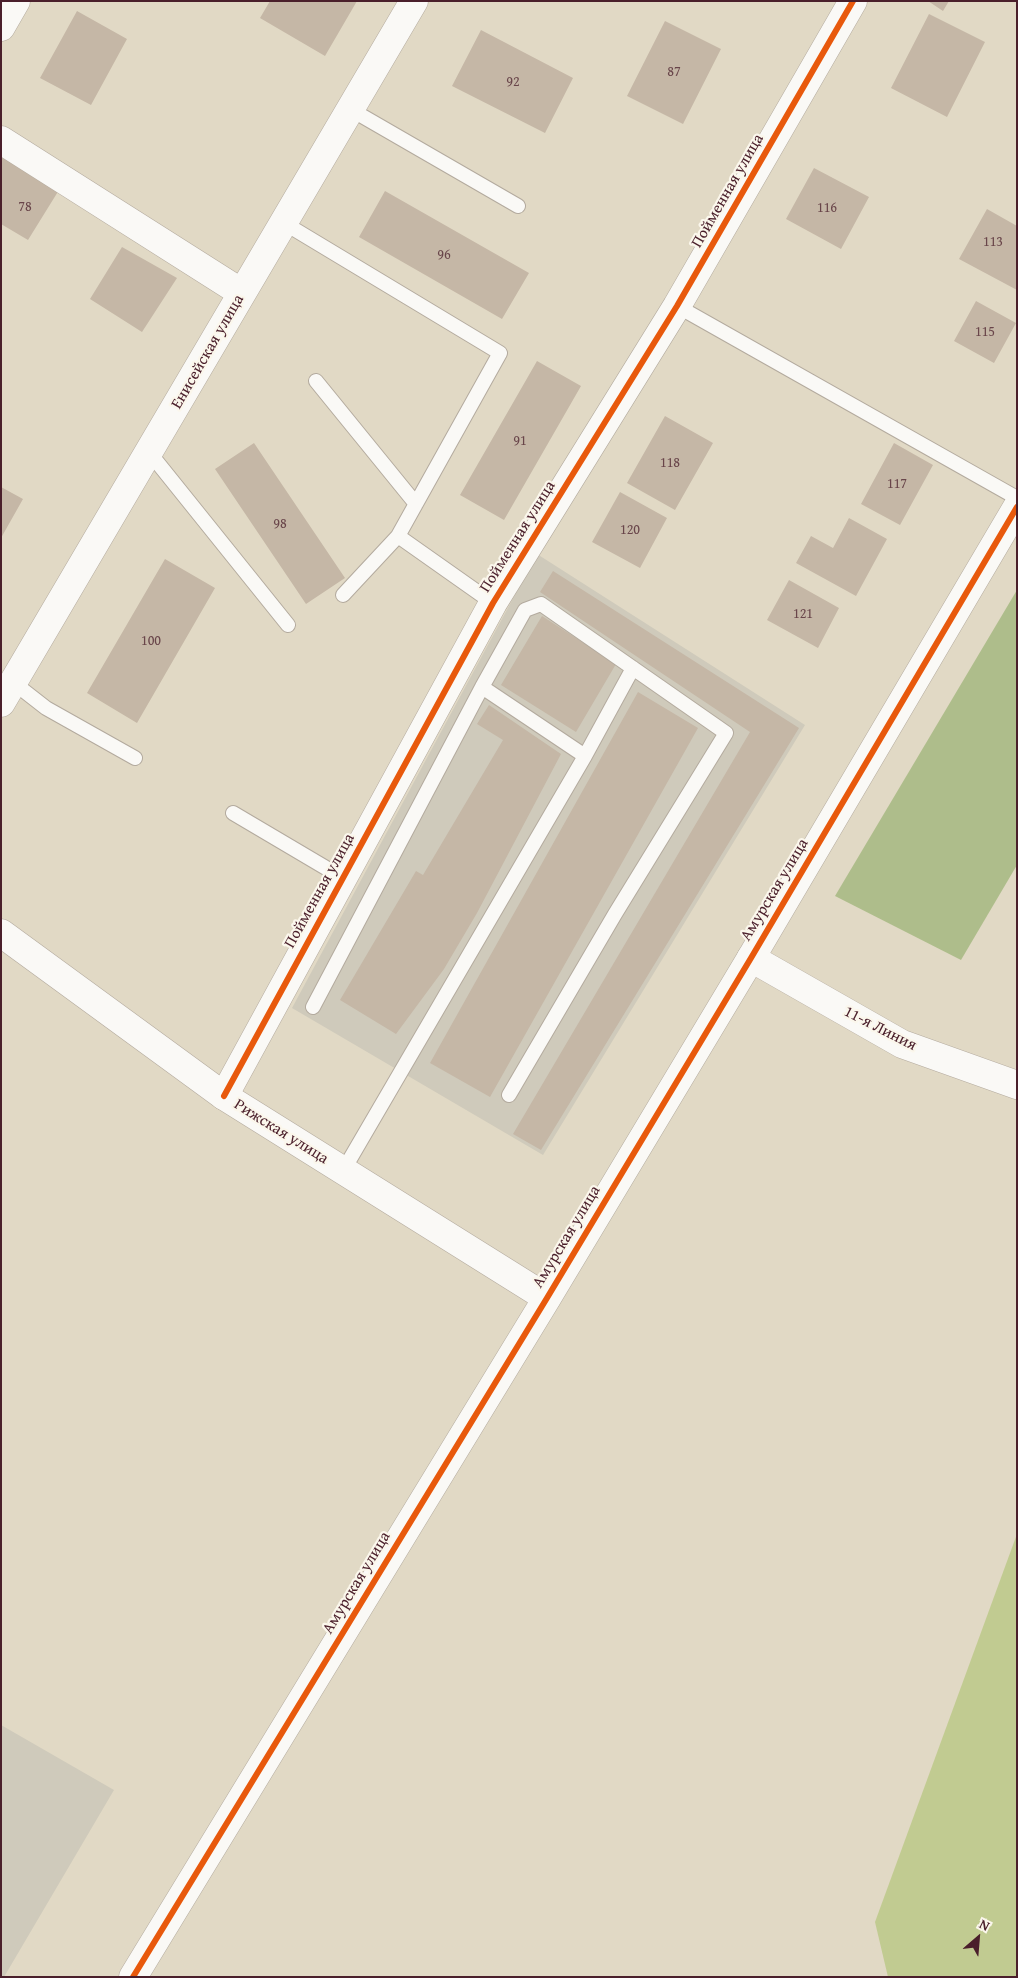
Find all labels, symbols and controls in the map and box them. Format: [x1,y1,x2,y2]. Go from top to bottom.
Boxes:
house number: 87 [667,64,681,80]
house number: 92 [506,74,520,90]
street label: Пойменная улица [688,131,768,251]
house number: 78 [18,199,32,215]
house number: 116 [817,200,837,216]
house number: 113 [983,234,1003,250]
house number: 96 [437,247,451,263]
street label: Енисейская улица [167,291,249,413]
house number: 115 [975,324,995,340]
house number: 91 [513,433,527,449]
house number: 118 [660,455,680,471]
house number: 117 [887,476,907,492]
street label: Пойменная улица [476,478,560,596]
house number: 98 [273,516,287,532]
house number: 120 [620,522,640,538]
house number: 121 [793,606,813,622]
house number: 100 [141,633,161,649]
street label: Пойменная улица [281,830,359,952]
street label: Амурская улица [737,835,813,945]
street label: 11-я Линия [840,1002,920,1056]
street label: Рижская улица [230,1095,332,1169]
street label: Амурская улица [529,1182,605,1292]
street label: Амурская улица [319,1528,395,1638]
north arrow [953,1913,1003,1963]
text: N [976,1914,994,1936]

